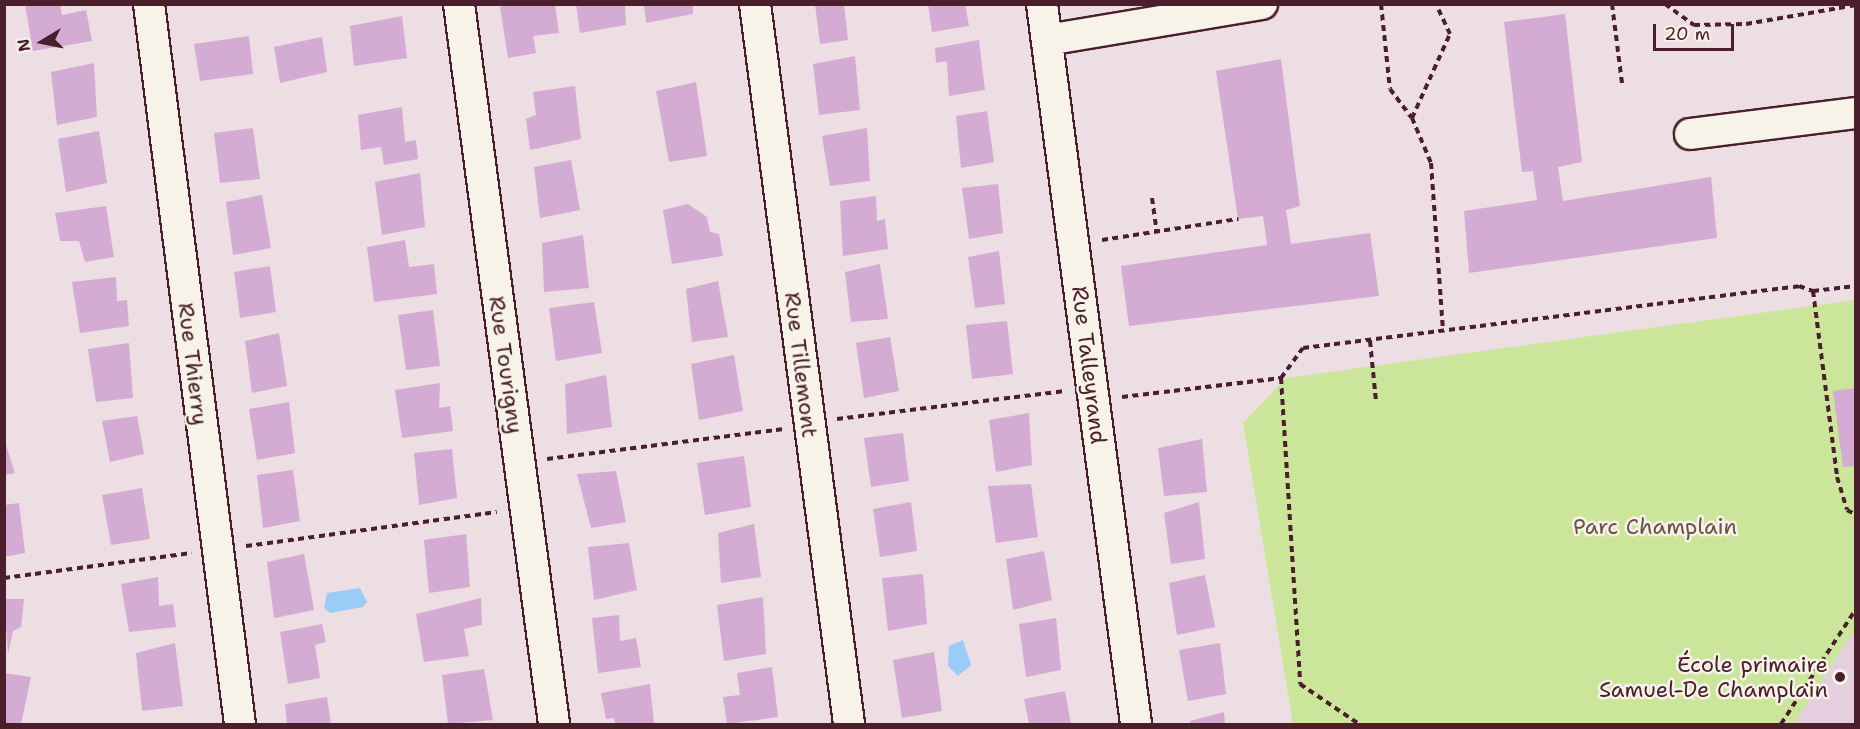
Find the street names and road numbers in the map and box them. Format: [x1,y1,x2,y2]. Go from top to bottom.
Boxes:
street label: Rue Talleyrand [1066,284,1112,446]
street label: Rue Tillemont [779,291,823,439]
street label: Rue Tourigny [483,294,529,436]
street label: Rue Thierry [172,301,214,427]

